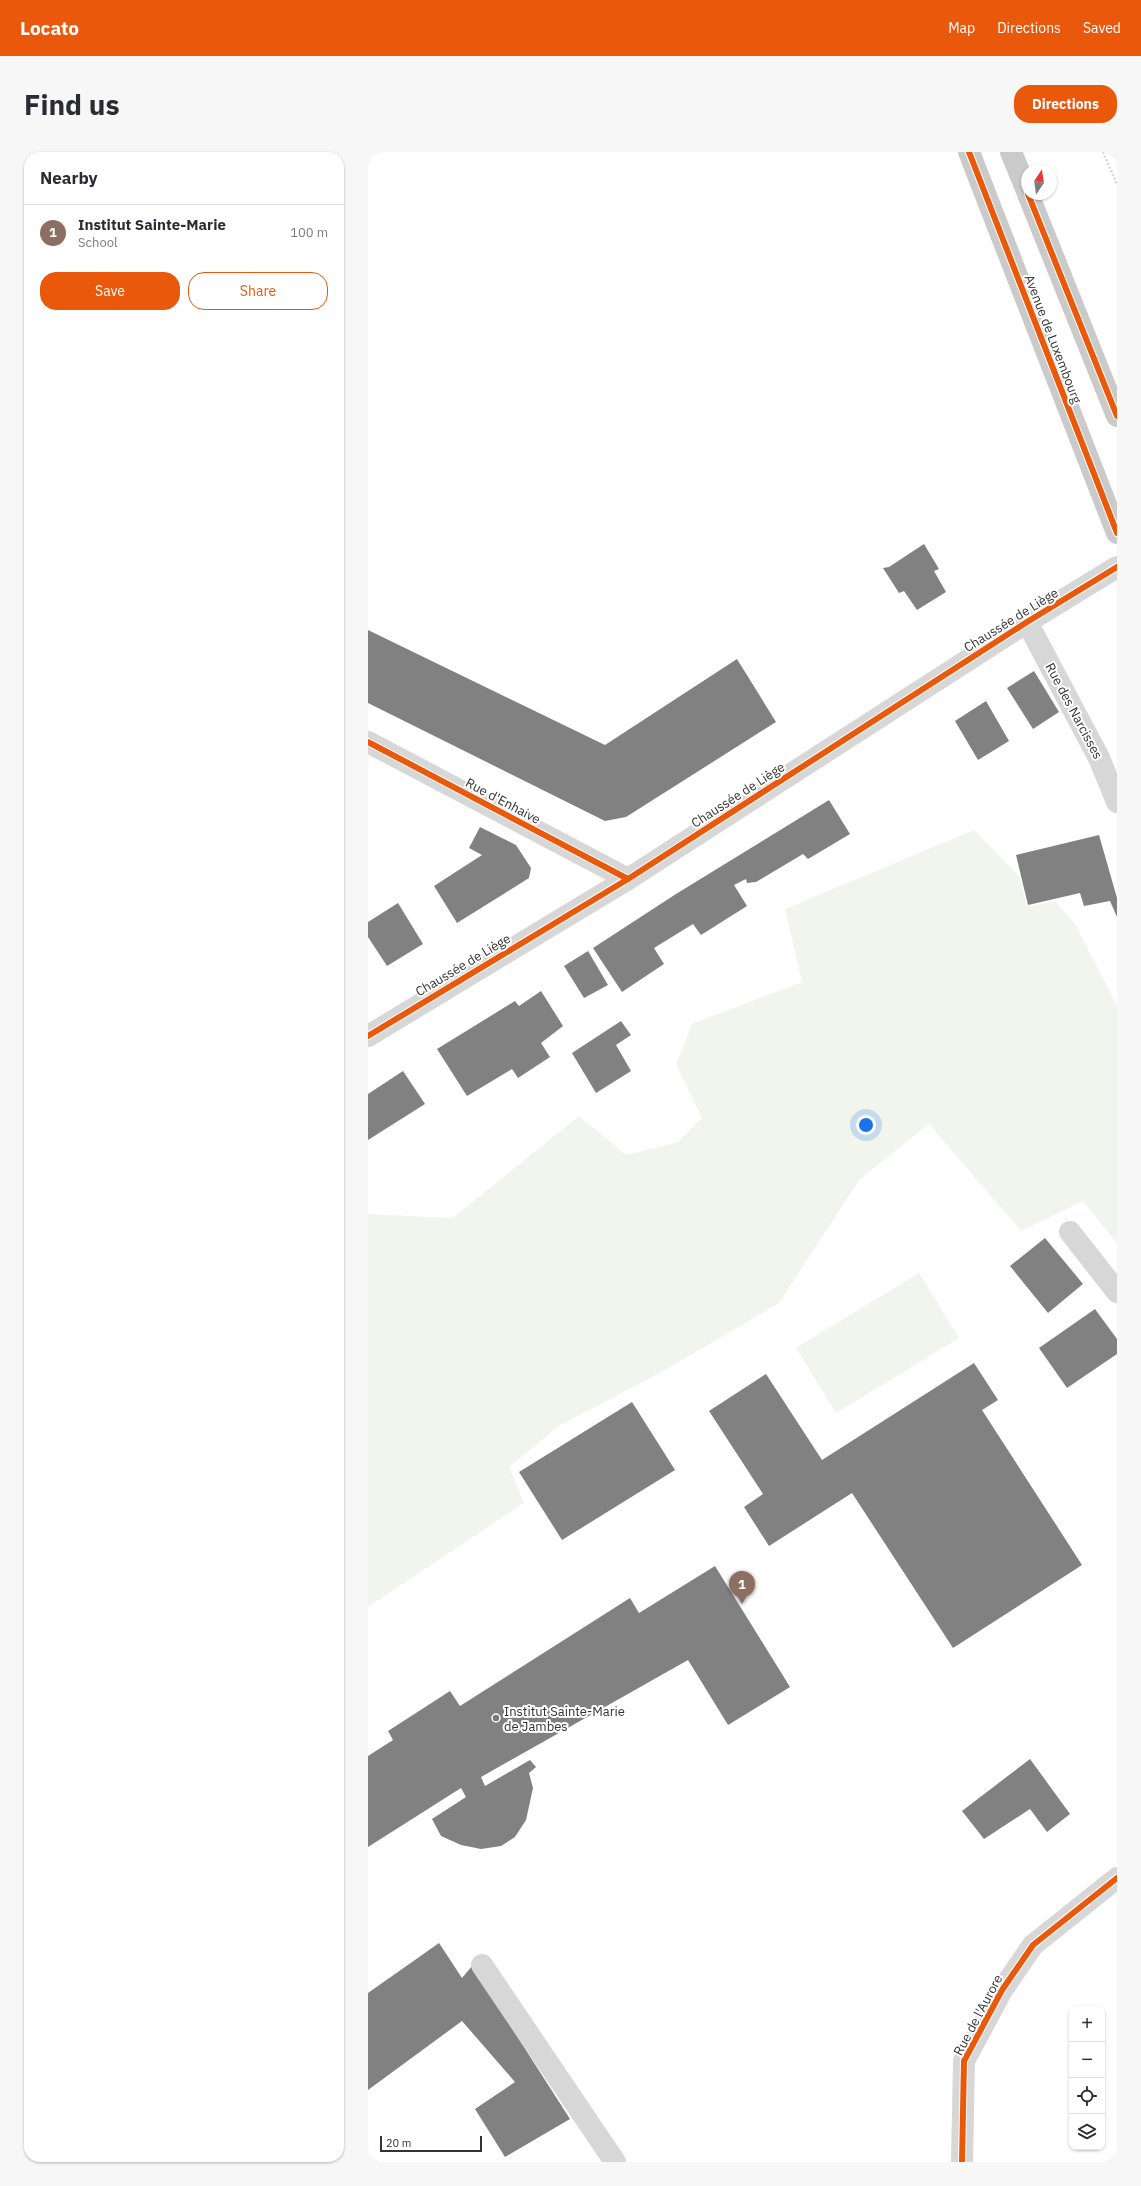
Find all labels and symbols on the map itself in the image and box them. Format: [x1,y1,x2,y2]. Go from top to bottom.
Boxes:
north arrow [1021,164,1057,200]
street label: Avenue de Luxembourg [1021,272,1085,406]
street label: Chaussée de Liège [961,584,1061,656]
street label: Rue des Narcisses [1041,660,1107,762]
street label: Chaussée de Liège [688,758,788,832]
street label: Rue d'Enhaive [463,774,543,828]
street label: Chaussée de Liège [412,930,514,1000]
your location [856,1115,876,1135]
pin: 1 [729,1571,755,1604]
place label: Institut Sainte-Marie de Jambes [504,1703,625,1735]
marker: Institut Sainte-Marie de Jambes [491,1713,501,1723]
street label: Rue de l'Aurore [950,1972,1006,2058]
scale bar [380,2134,482,2153]

